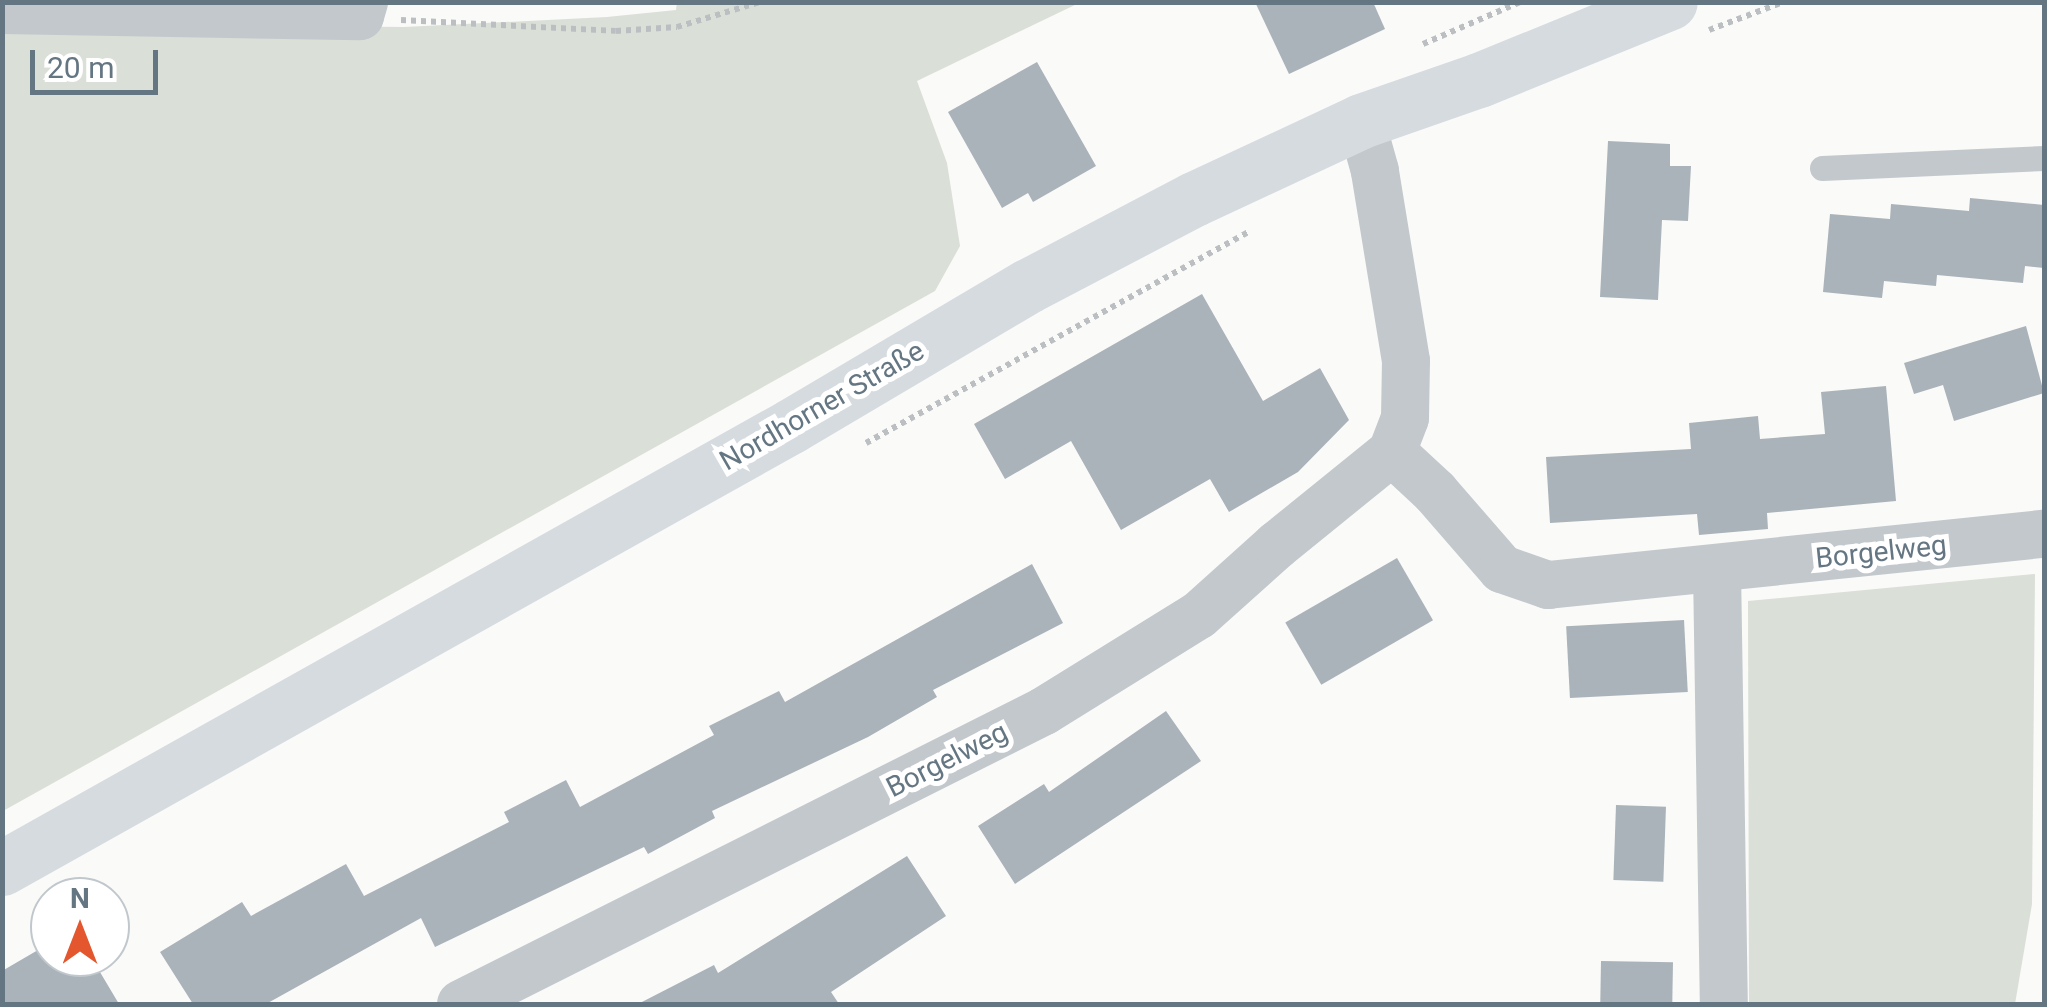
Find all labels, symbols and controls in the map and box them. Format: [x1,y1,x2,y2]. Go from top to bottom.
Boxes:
scale bar [35,30,162,92]
text: 20 m [47,50,114,85]
street label: Nordhorner Straße [714,334,930,478]
street label: Borgelweg [1814,528,1948,576]
street label: Borgelweg [881,715,1013,805]
north arrow [30,877,130,977]
text: N [70,882,90,915]

